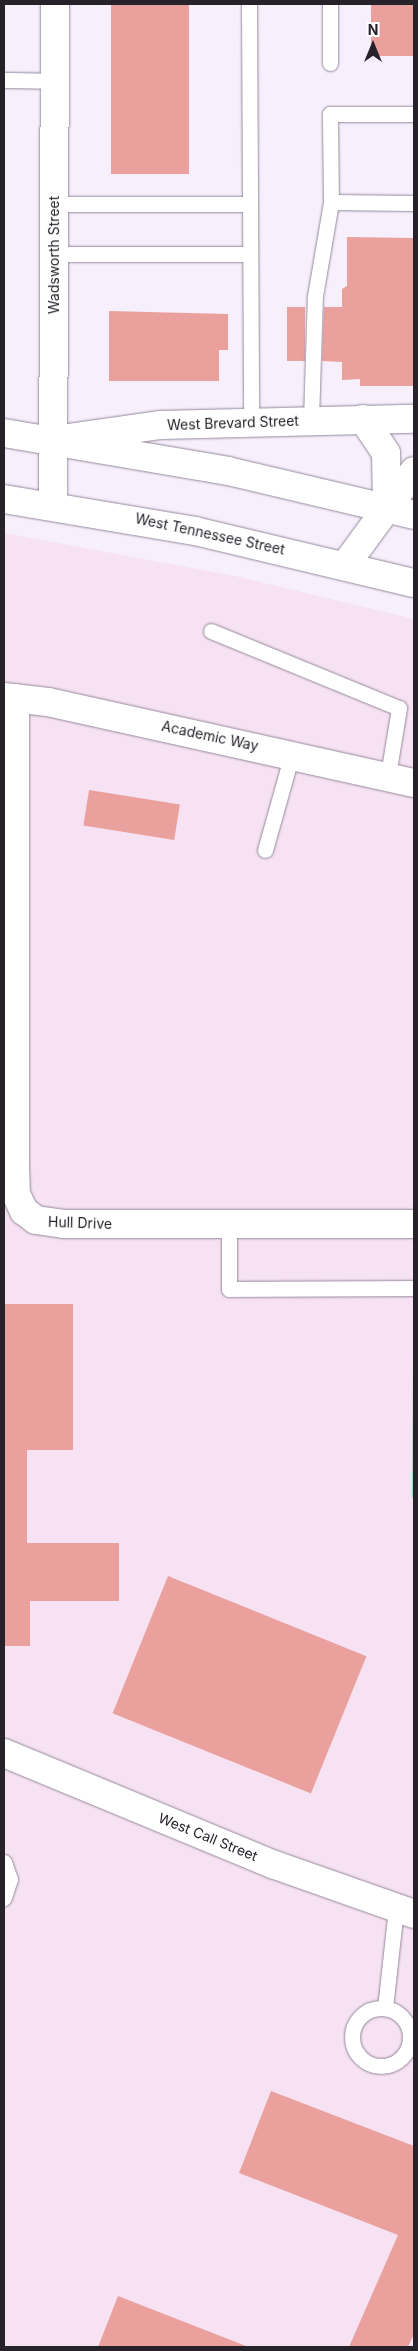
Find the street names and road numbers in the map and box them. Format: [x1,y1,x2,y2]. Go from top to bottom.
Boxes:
street label: Wadsworth Street [46,196,62,314]
street label: West Brevard Street [167,412,299,434]
street label: West Tennessee Street [134,510,286,558]
street label: Academic Way [160,718,260,754]
street label: Hull Drive [48,1213,112,1233]
street label: West Call Street [156,1809,260,1865]

